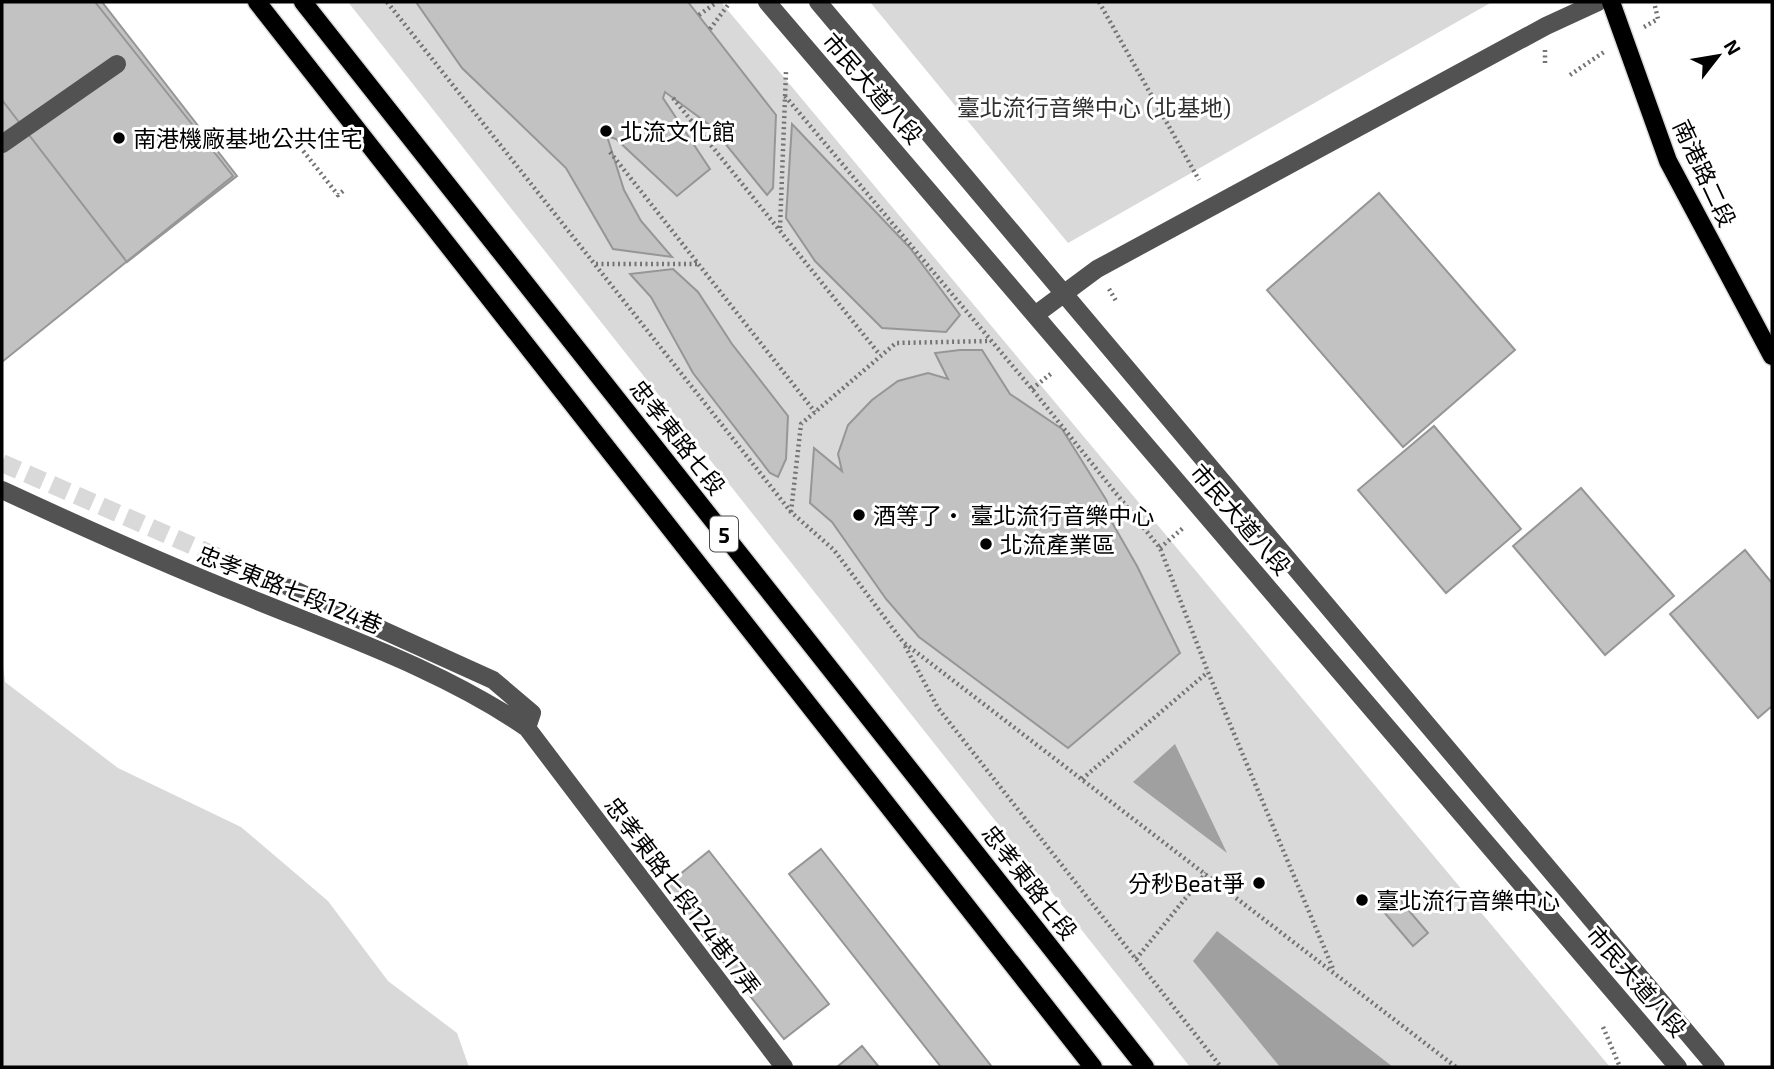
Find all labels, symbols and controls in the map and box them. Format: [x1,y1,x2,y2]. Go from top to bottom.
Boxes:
north arrow [1683,21,1753,91]
street label: 市民大道八段 [817,27,929,149]
text: N [1720,35,1746,59]
park label: 臺北流行音樂中心 (北基地) [957,93,1231,121]
street label: 南港路二段 [1668,115,1742,231]
place label: 北流文化館 [620,117,735,145]
marker: 北流文化館 [598,123,614,139]
place label: 南港機廠基地公共住宅 [133,124,363,152]
marker: 南港機廠基地公共住宅 [111,130,127,146]
street label: 忠孝東路七段 [624,374,732,500]
street label: 市民大道八段 [1185,458,1297,580]
place label: 酒等了・ 臺北流行音樂中心 [873,501,1154,529]
marker: 酒等了・ 臺北流行音樂中心 [851,507,867,523]
road number: 5 [710,516,738,552]
place label: 北流產業區 [1000,530,1115,558]
marker: 北流產業區 [978,536,994,552]
street label: 忠孝東路七段124巷 [193,539,387,639]
street label: 忠孝東路七段124巷17弄 [599,791,767,1001]
street label: 忠孝東路七段 [976,819,1084,945]
place label: 分秒Beat爭 [1128,869,1245,897]
marker: 分秒Beat爭 [1251,875,1267,891]
place label: 臺北流行音樂中心 [1376,886,1560,914]
marker: 臺北流行音樂中心 [1354,892,1370,908]
street label: 市民大道八段 [1581,920,1693,1042]

